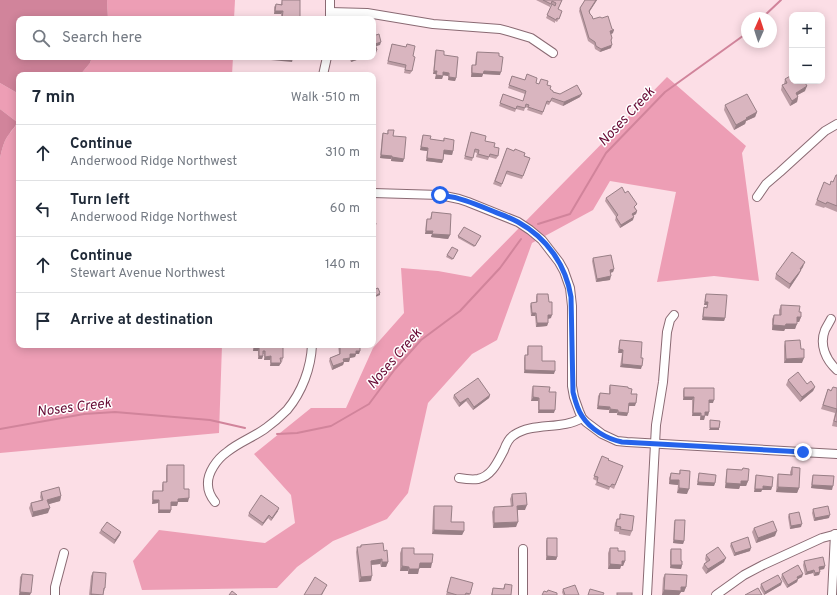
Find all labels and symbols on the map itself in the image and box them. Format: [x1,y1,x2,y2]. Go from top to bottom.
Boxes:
north arrow [741,12,777,48]
water label: Noses Creek [595,83,659,150]
route start [431,186,449,204]
water label: Noses Creek [364,325,427,393]
water label: Noses Creek [36,395,113,421]
route end [794,443,812,461]

